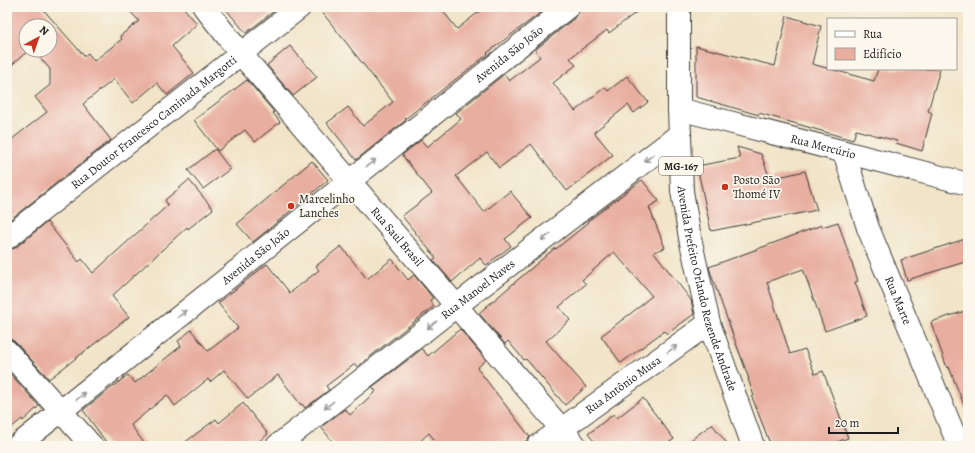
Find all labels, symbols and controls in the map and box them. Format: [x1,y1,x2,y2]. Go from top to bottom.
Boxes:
north arrow [18,18,58,58]
legend [827,18,957,70]
text: N [36,22,52,39]
street label: Avenida São João [471,22,546,87]
text: Rua [863,26,882,42]
text: Edifício [863,46,901,62]
street label: Rua Doutor Francesco Caminada Margotti [68,52,240,193]
street label: Rua Mercúrio [789,130,858,163]
one-way arrow [644,154,655,162]
road number: MG-167 [659,157,703,175]
one-way arrow [366,159,377,167]
place label: Posto São Thomé IV [733,172,781,202]
marker: Posto São Thomé IV [720,182,730,192]
street label: Avenida Prefeito Orlando Rezende Andrade [674,185,741,394]
place label: Marcelinho Lanches [299,191,355,221]
marker: Marcelinho Lanches [286,201,296,211]
street label: Rua Saul Brasil [367,204,427,270]
street label: Avenida São João [217,224,293,289]
one-way arrow [541,233,552,241]
street label: Rua Manoel Naves [438,255,519,323]
street label: Rua Marte [881,274,915,327]
one-way arrow [177,310,188,319]
one-way arrow [426,321,437,329]
one-way arrow [666,345,677,354]
street label: Rua Antônio Musa [582,352,665,417]
one-way arrow [76,391,87,400]
one-way arrow [324,401,335,409]
scale bar [829,409,898,435]
text: 20 m [835,415,859,431]

